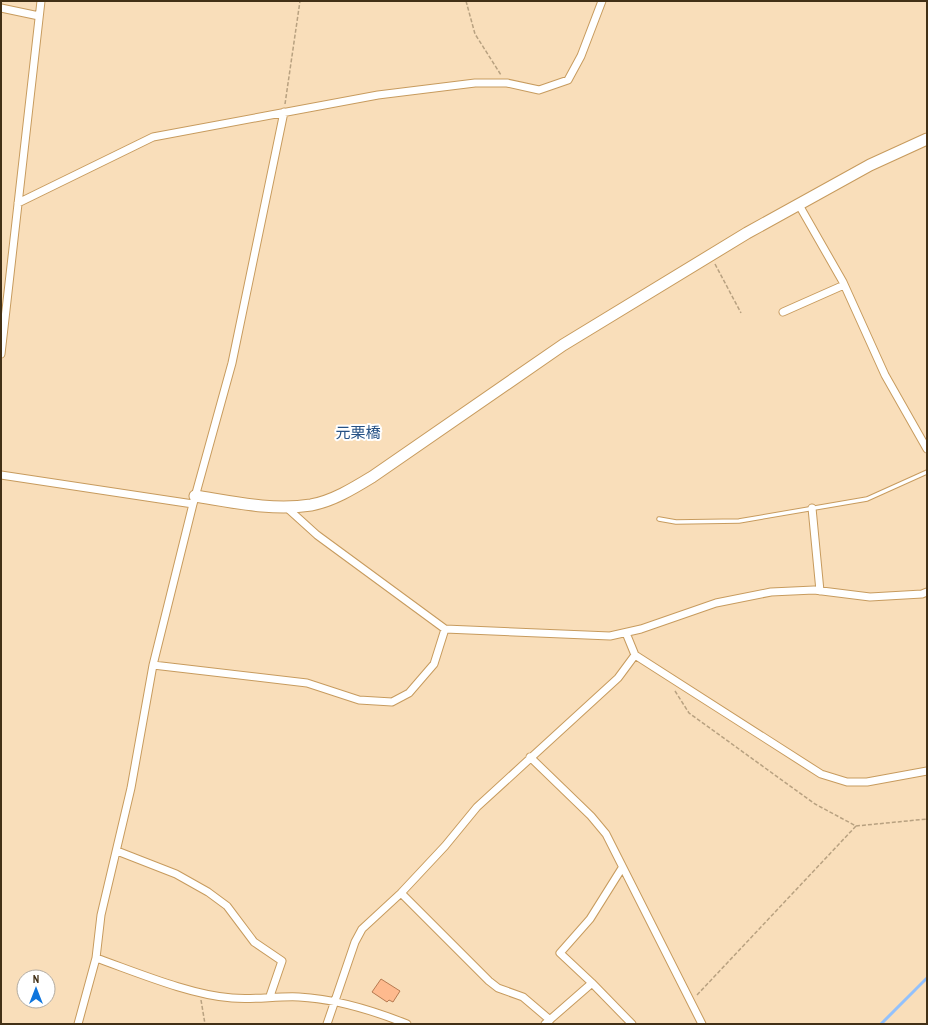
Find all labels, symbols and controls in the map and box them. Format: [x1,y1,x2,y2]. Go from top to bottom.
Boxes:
district label: 元栗橋 [335,422,381,443]
north arrow [16,969,56,1009]
text: N [33,972,39,986]

